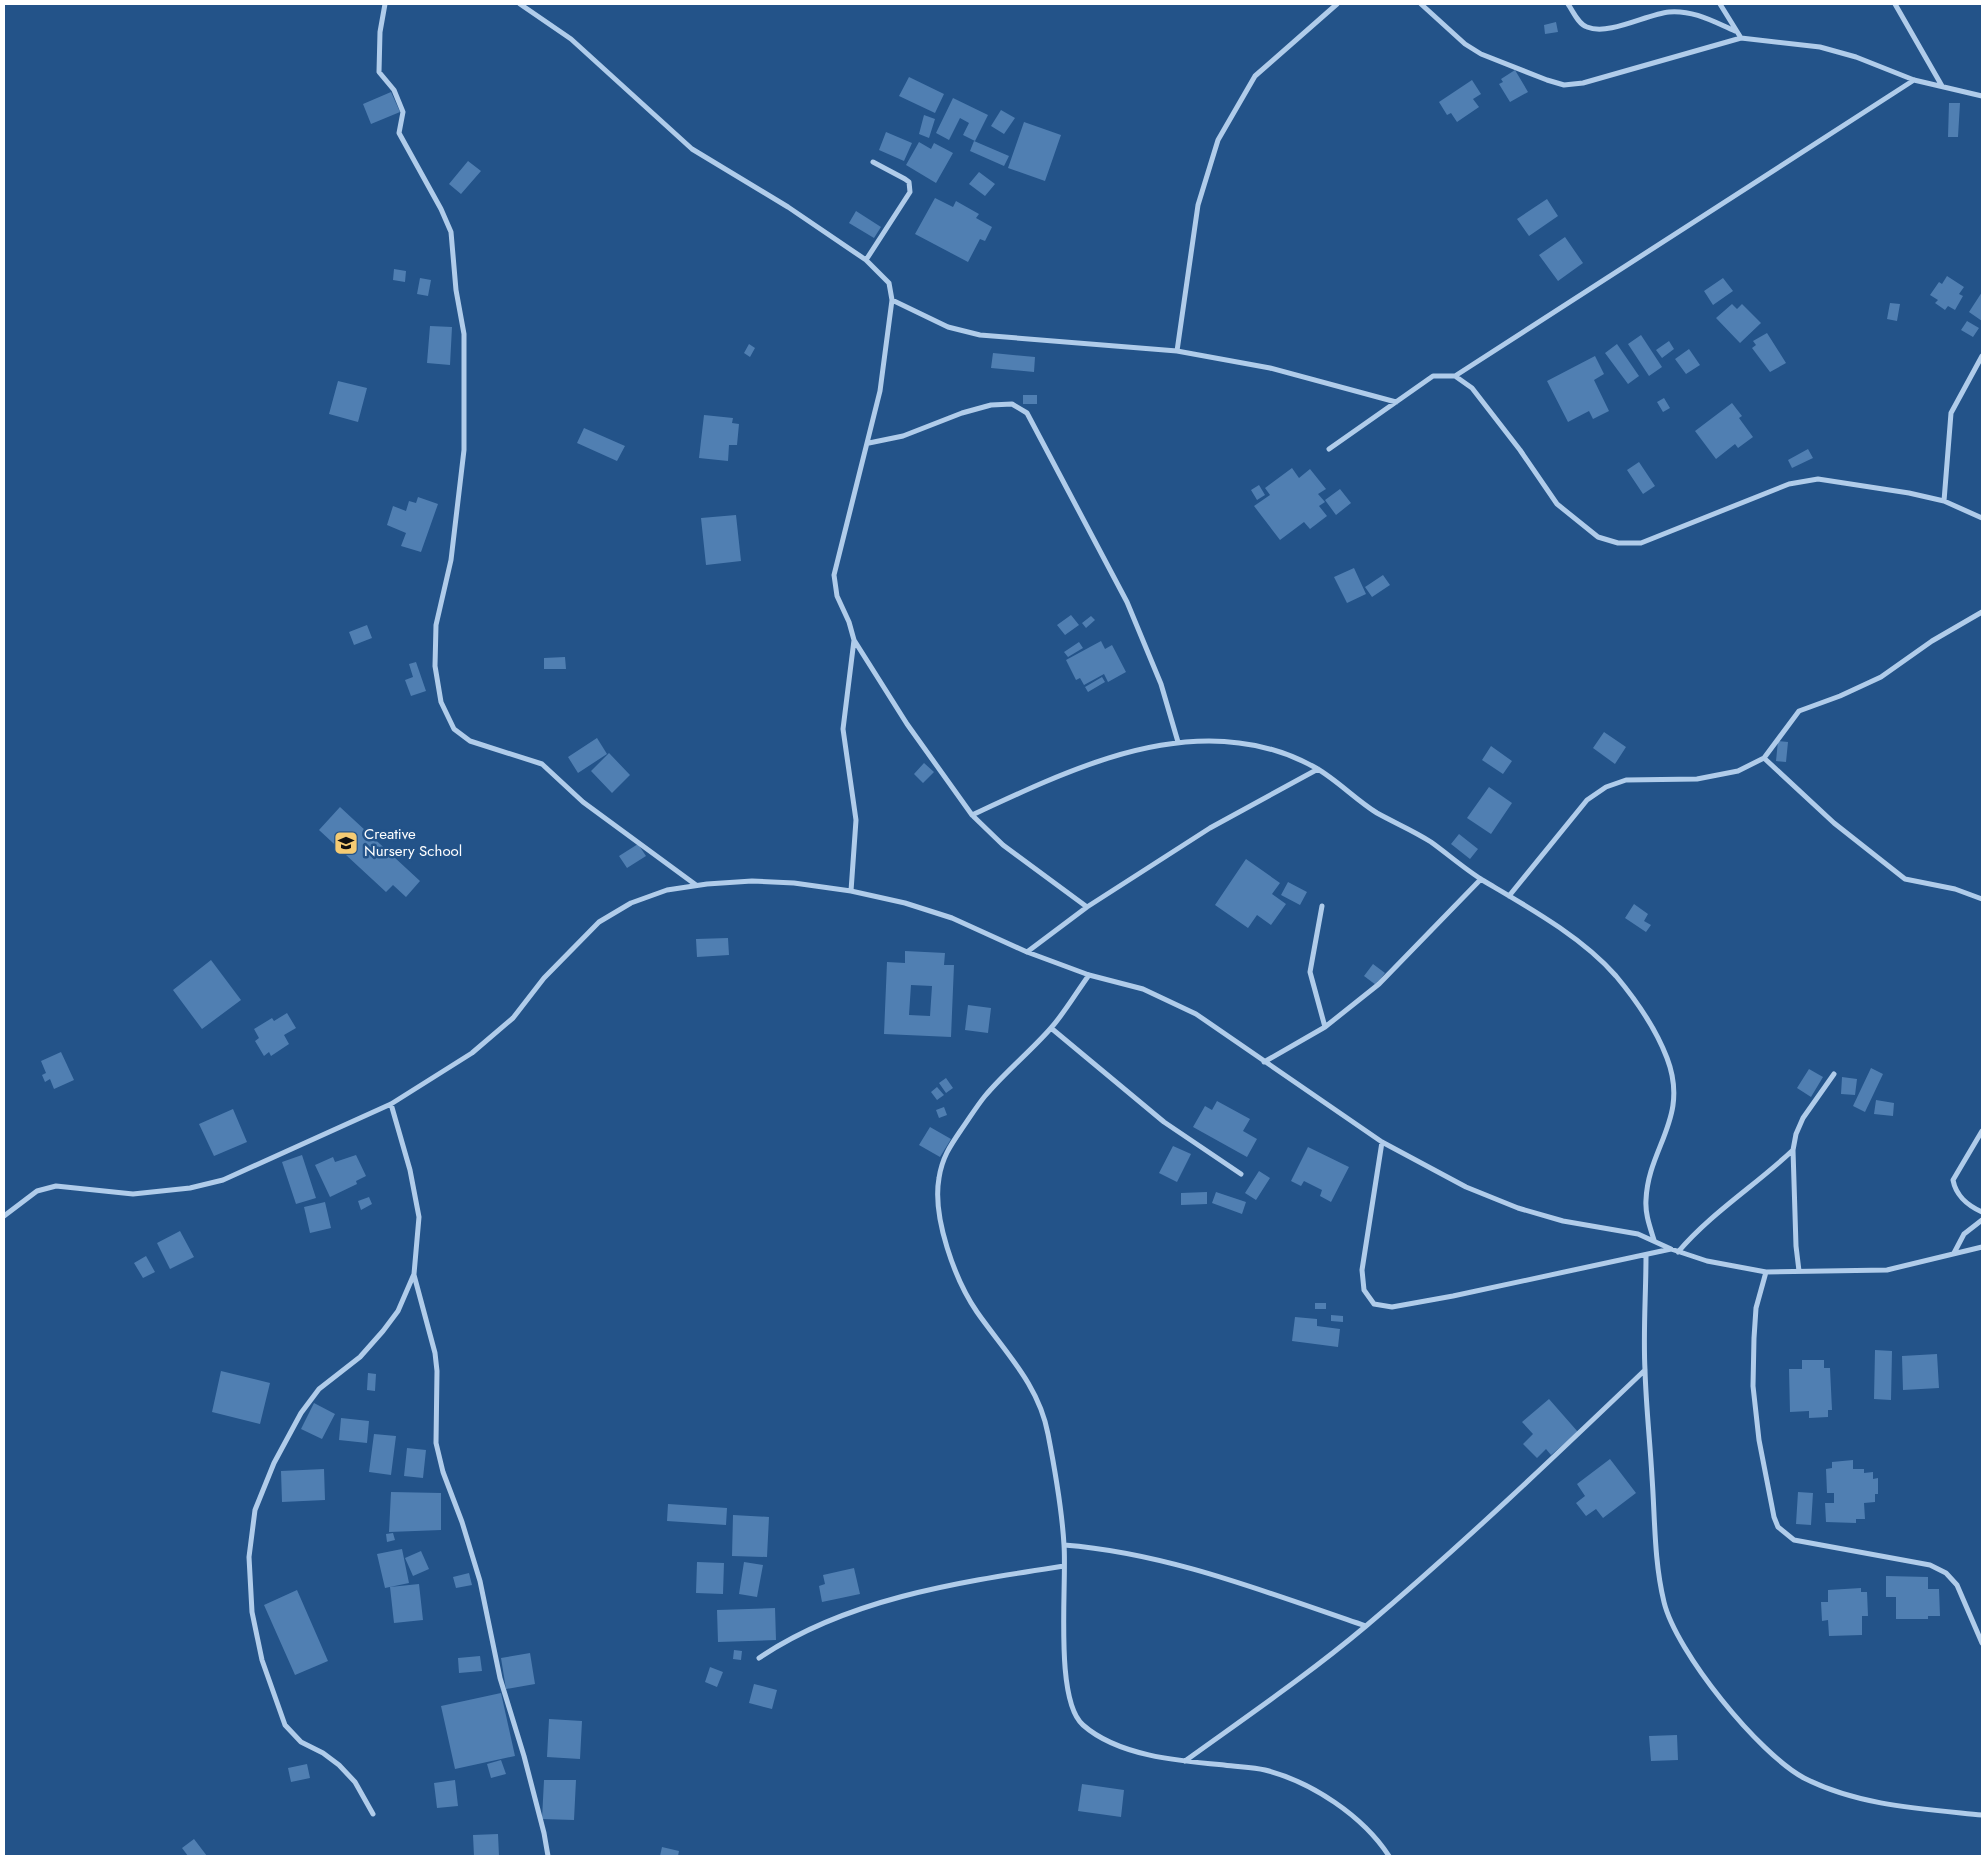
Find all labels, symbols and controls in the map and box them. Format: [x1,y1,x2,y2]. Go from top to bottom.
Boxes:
place label: Creative Nursery School [364,823,462,862]
school or university icon: Creative Nursery School [333,830,359,856]

